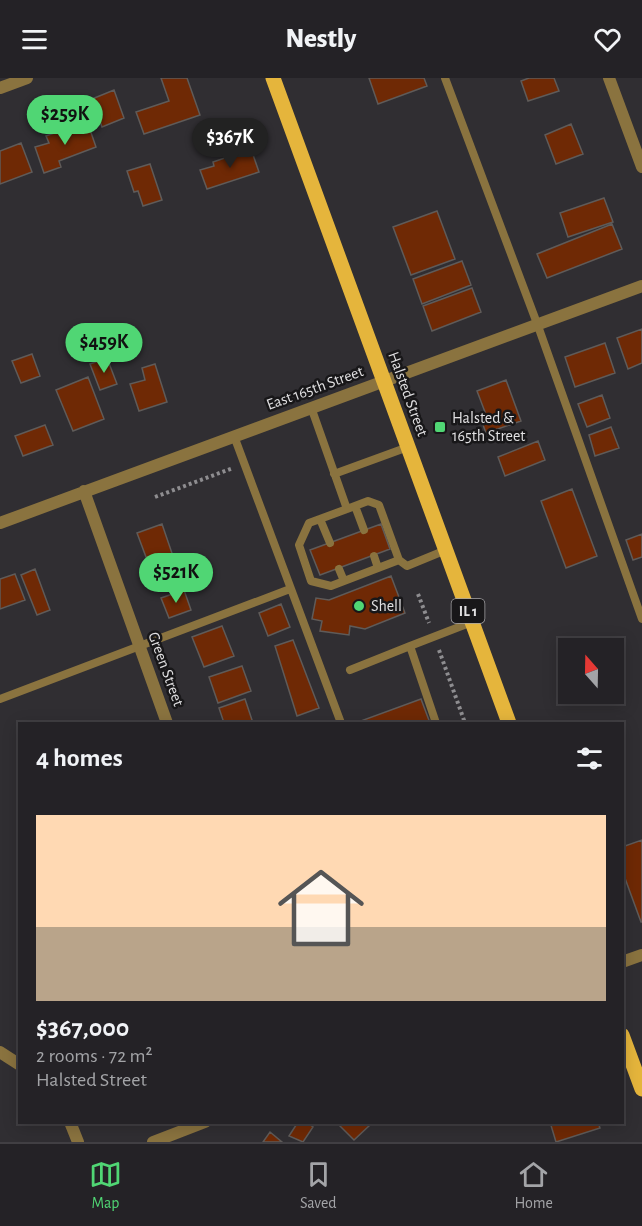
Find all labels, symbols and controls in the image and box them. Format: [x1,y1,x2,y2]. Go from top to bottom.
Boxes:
icon: menu [18,23,51,56]
icon: heart [591,23,624,56]
text: Nestly [286,25,356,52]
pin: $259K [23,95,107,146]
text: $259K [41,104,89,124]
pin: $367K [188,118,272,169]
text: $367K [206,127,254,147]
pin: $459K [62,323,146,374]
text: $459K [79,332,129,352]
street label: Halsted Street [385,350,431,438]
street label: East 165th Street [264,363,366,413]
place label: Halsted & 165th Street [452,410,525,444]
marker: Halsted & 165th Street [433,420,447,434]
pin: $521K [134,553,218,604]
text: $521K [153,562,199,582]
place label: Shell [371,598,402,614]
marker: Shell [352,599,366,613]
road number: IL 1 [452,599,484,623]
street label: Green Street [145,630,187,708]
north arrow [558,638,624,704]
map controls [558,638,624,704]
icon: filters [573,742,606,775]
text: 4 homes [36,745,123,771]
icon: home [267,854,375,962]
text: $367,000 [36,1015,129,1041]
text: 2 rooms · 72 m² [36,1046,153,1066]
text: Halsted Street [36,1070,147,1090]
tab: Map [89,1158,122,1213]
tab: Saved [300,1158,337,1213]
tab: Home [515,1158,553,1213]

